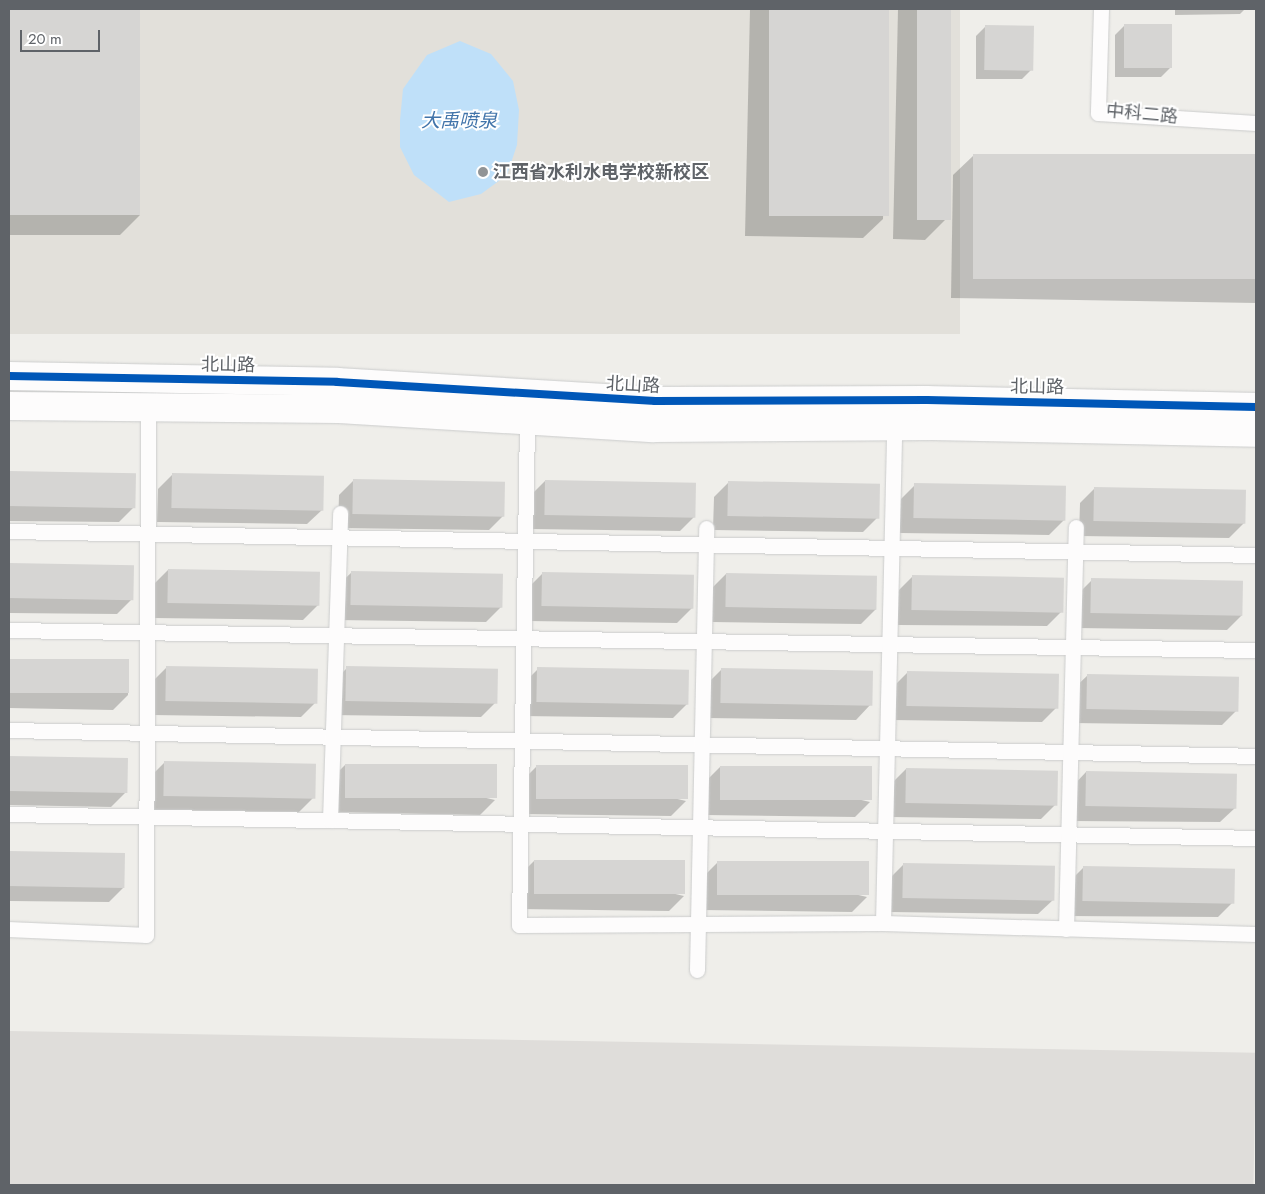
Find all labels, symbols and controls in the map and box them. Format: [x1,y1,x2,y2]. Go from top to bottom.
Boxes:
scale bar [22,20,102,52]
text: 20 m [28,28,62,50]
street label: 中科二路 [1105,100,1179,128]
water label: 大禹喷泉 [421,110,497,132]
place label: 江西省水利水电学校新校区 [493,161,709,183]
marker: 江西省水利水电学校新校区 [477,166,489,178]
street label: 北山路 [201,354,255,376]
street label: 北山路 [605,373,661,397]
street label: 北山路 [1010,376,1064,398]

